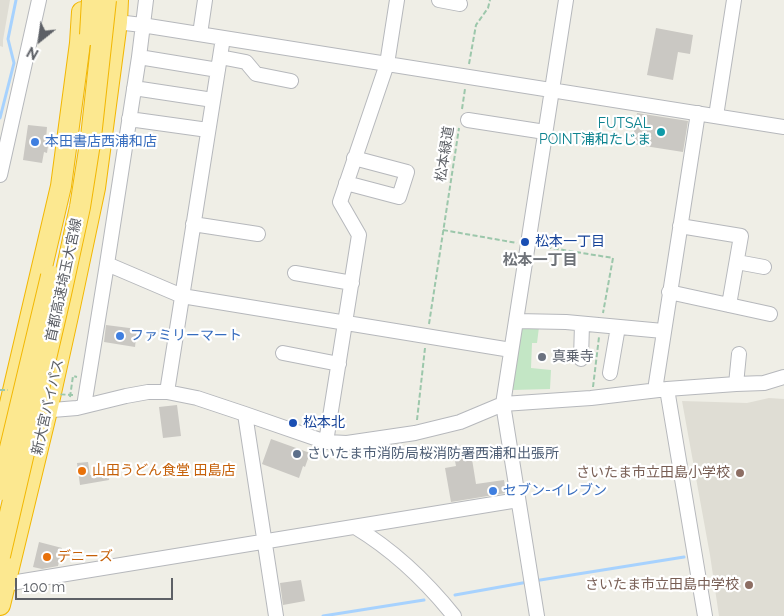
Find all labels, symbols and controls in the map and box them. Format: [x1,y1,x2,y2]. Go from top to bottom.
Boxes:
north arrow [15,15,65,65]
text: N [24,44,41,63]
place label: FUTSAL POINT浦和たじま [539,116,651,148]
street label: 松本緑道 [432,125,458,183]
marker: FUTSAL POINT浦和たじま [655,126,667,138]
place label: 本田書店西浦和店 [45,134,157,150]
marker: 本田書店西浦和店 [29,136,41,148]
street label: 首都高速埼玉大宮線 [43,217,85,343]
place label: 松本一丁目 [535,234,605,250]
marker: 松本一丁目 [519,236,531,248]
district label: 松本一丁目 [503,251,577,269]
place label: ファミリーマート [130,328,242,344]
marker: ファミリーマート [114,330,126,342]
place label: 真乗寺 [552,349,594,365]
marker: 真乗寺 [536,351,548,363]
street label: 新大宮バイパス [29,357,67,457]
place label: 松本北 [303,415,345,431]
marker: 松本北 [287,417,299,429]
place label: さいたま市消防局桜消防署西浦和出張所 [307,446,559,462]
marker: さいたま市消防局桜消防署西浦和出張所 [291,448,303,460]
place label: 山田うどん食堂 田島店 [92,463,236,479]
marker: 山田うどん食堂 田島店 [76,465,88,477]
place label: さいたま市立田島小学校 [576,465,730,481]
marker: さいたま市立田島小学校 [734,467,746,479]
place label: セブン-イレブン [503,483,607,499]
marker: セブン-イレブン [487,485,499,497]
place label: デニーズ [57,549,113,565]
marker: デニーズ [41,551,53,563]
scale bar [18,568,175,600]
place label: さいたま市立田島中学校 [585,577,739,593]
text: 100 m [23,578,65,596]
marker: さいたま市立田島中学校 [743,579,755,591]

